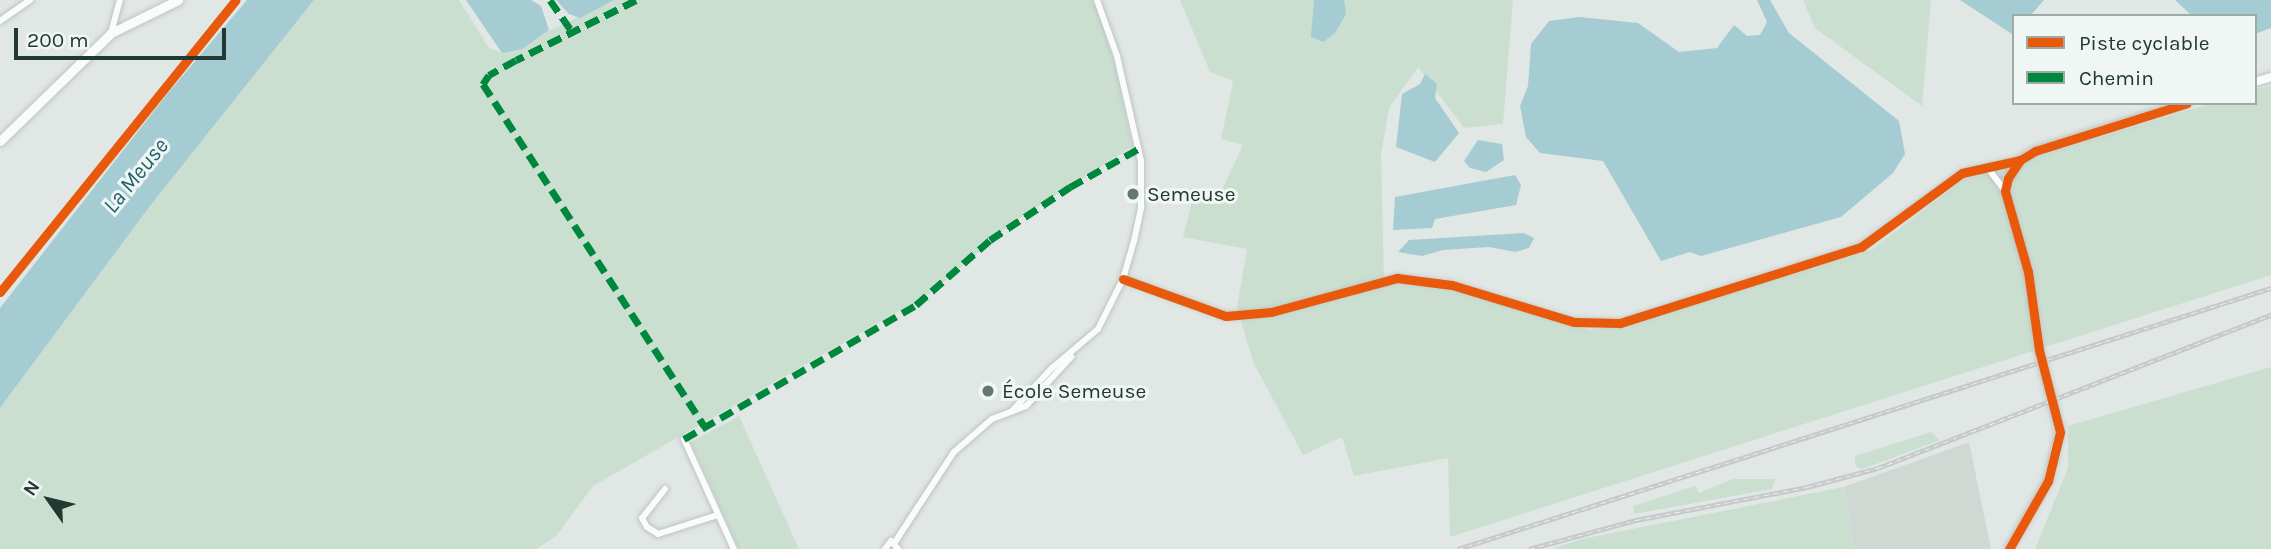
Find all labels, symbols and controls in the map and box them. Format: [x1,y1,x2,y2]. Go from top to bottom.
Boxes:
scale bar [18,14,229,58]
legend [2012,14,2257,105]
text: 200 m [27,28,89,52]
text: Piste cyclable [2079,31,2210,55]
text: Chemin [2079,66,2154,90]
water label: La Meuse [97,133,175,219]
place label: Semeuse [1147,181,1235,207]
marker: Semeuse [1125,186,1141,202]
place label: École Semeuse [1002,378,1146,404]
marker: École Semeuse [980,383,996,399]
north arrow [14,465,84,535]
text: N [19,476,45,500]

